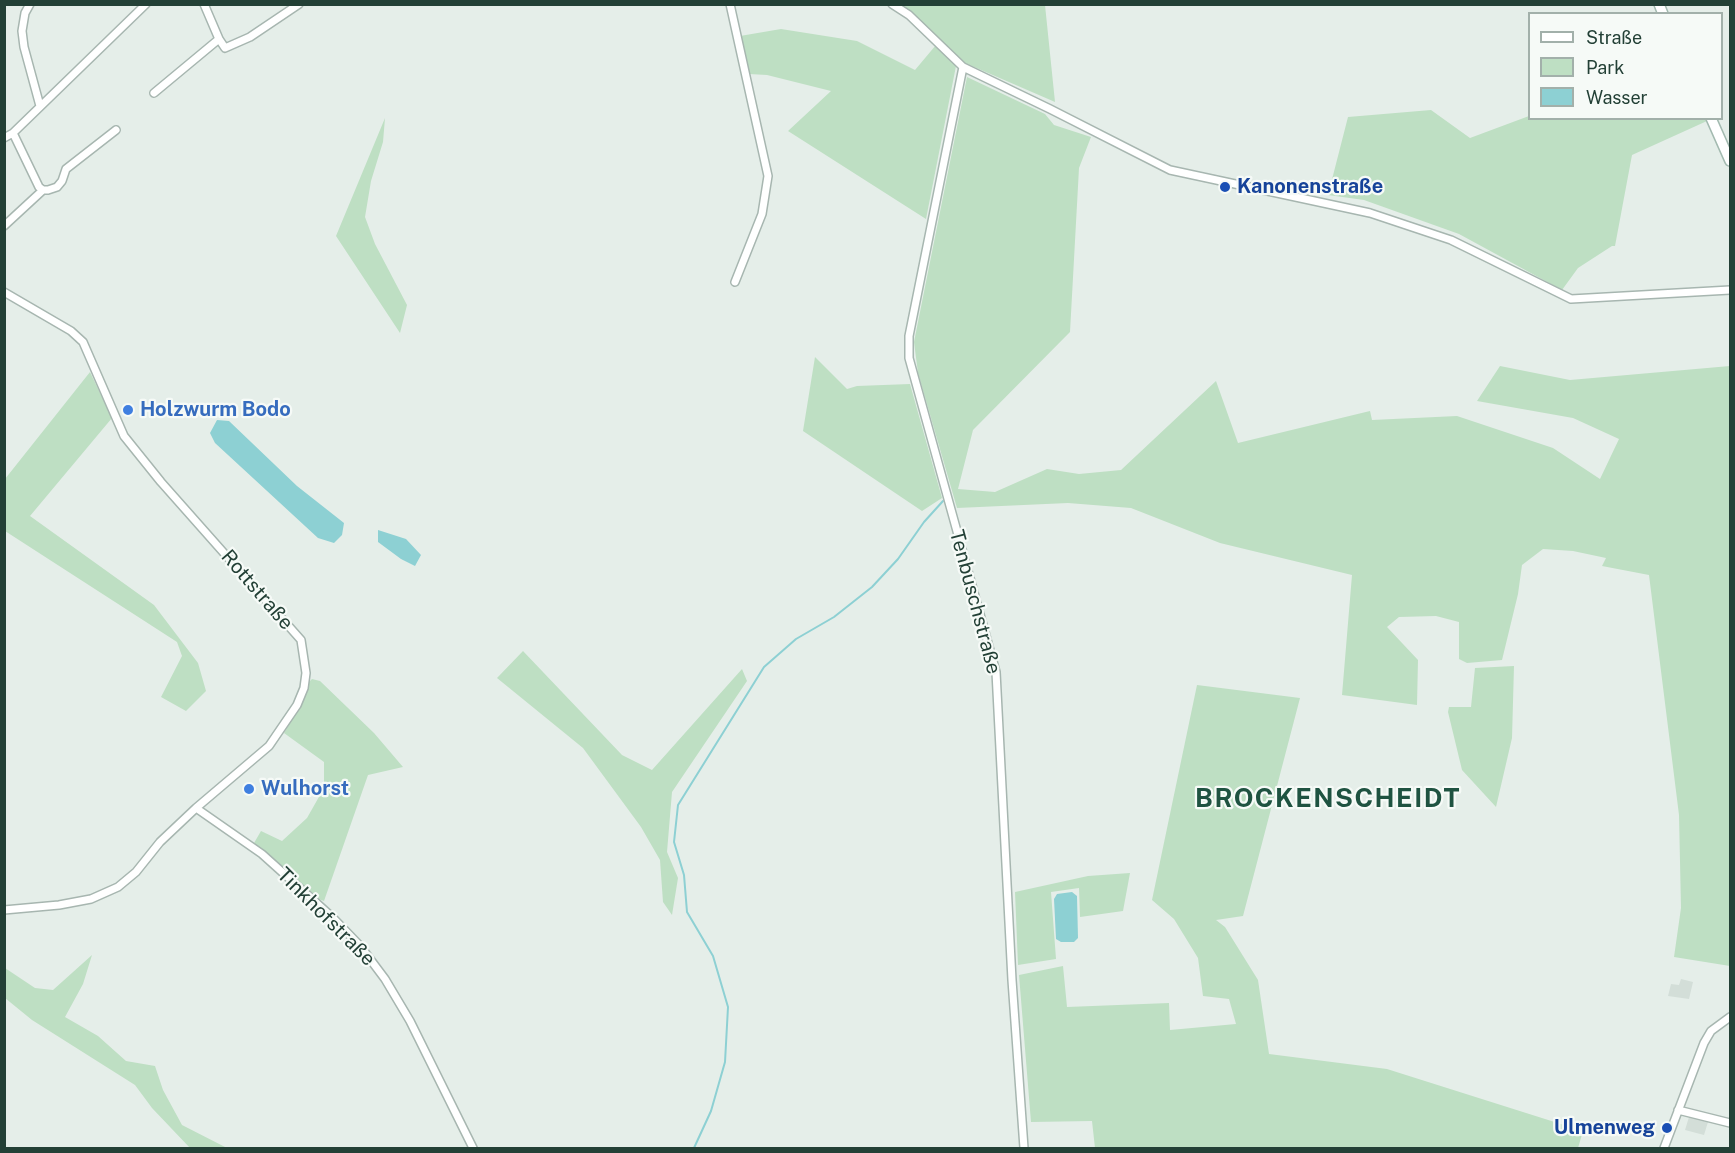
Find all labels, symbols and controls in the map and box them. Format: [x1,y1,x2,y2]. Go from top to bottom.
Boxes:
legend [1528,12,1723,120]
text: Straße [1586,27,1642,48]
text: Park [1586,57,1624,78]
text: Wasser [1586,87,1648,108]
place label: Kanonenstraße [1237,175,1383,199]
marker: Kanonenstraße [1218,180,1232,194]
place label: Holzwurm Bodo [140,398,291,422]
marker: Holzwurm Bodo [121,403,135,417]
street label: Tenbuschstraße [944,527,1006,677]
street label: Rottstraße [216,545,298,635]
place label: Wulhorst [261,777,349,801]
marker: Wulhorst [242,782,256,796]
district label: BROCKENSCHEIDT [1195,783,1461,815]
street label: Tinkhofstraße [272,863,380,971]
place label: Ulmenweg [1554,1116,1655,1140]
marker: Ulmenweg [1660,1121,1674,1135]

